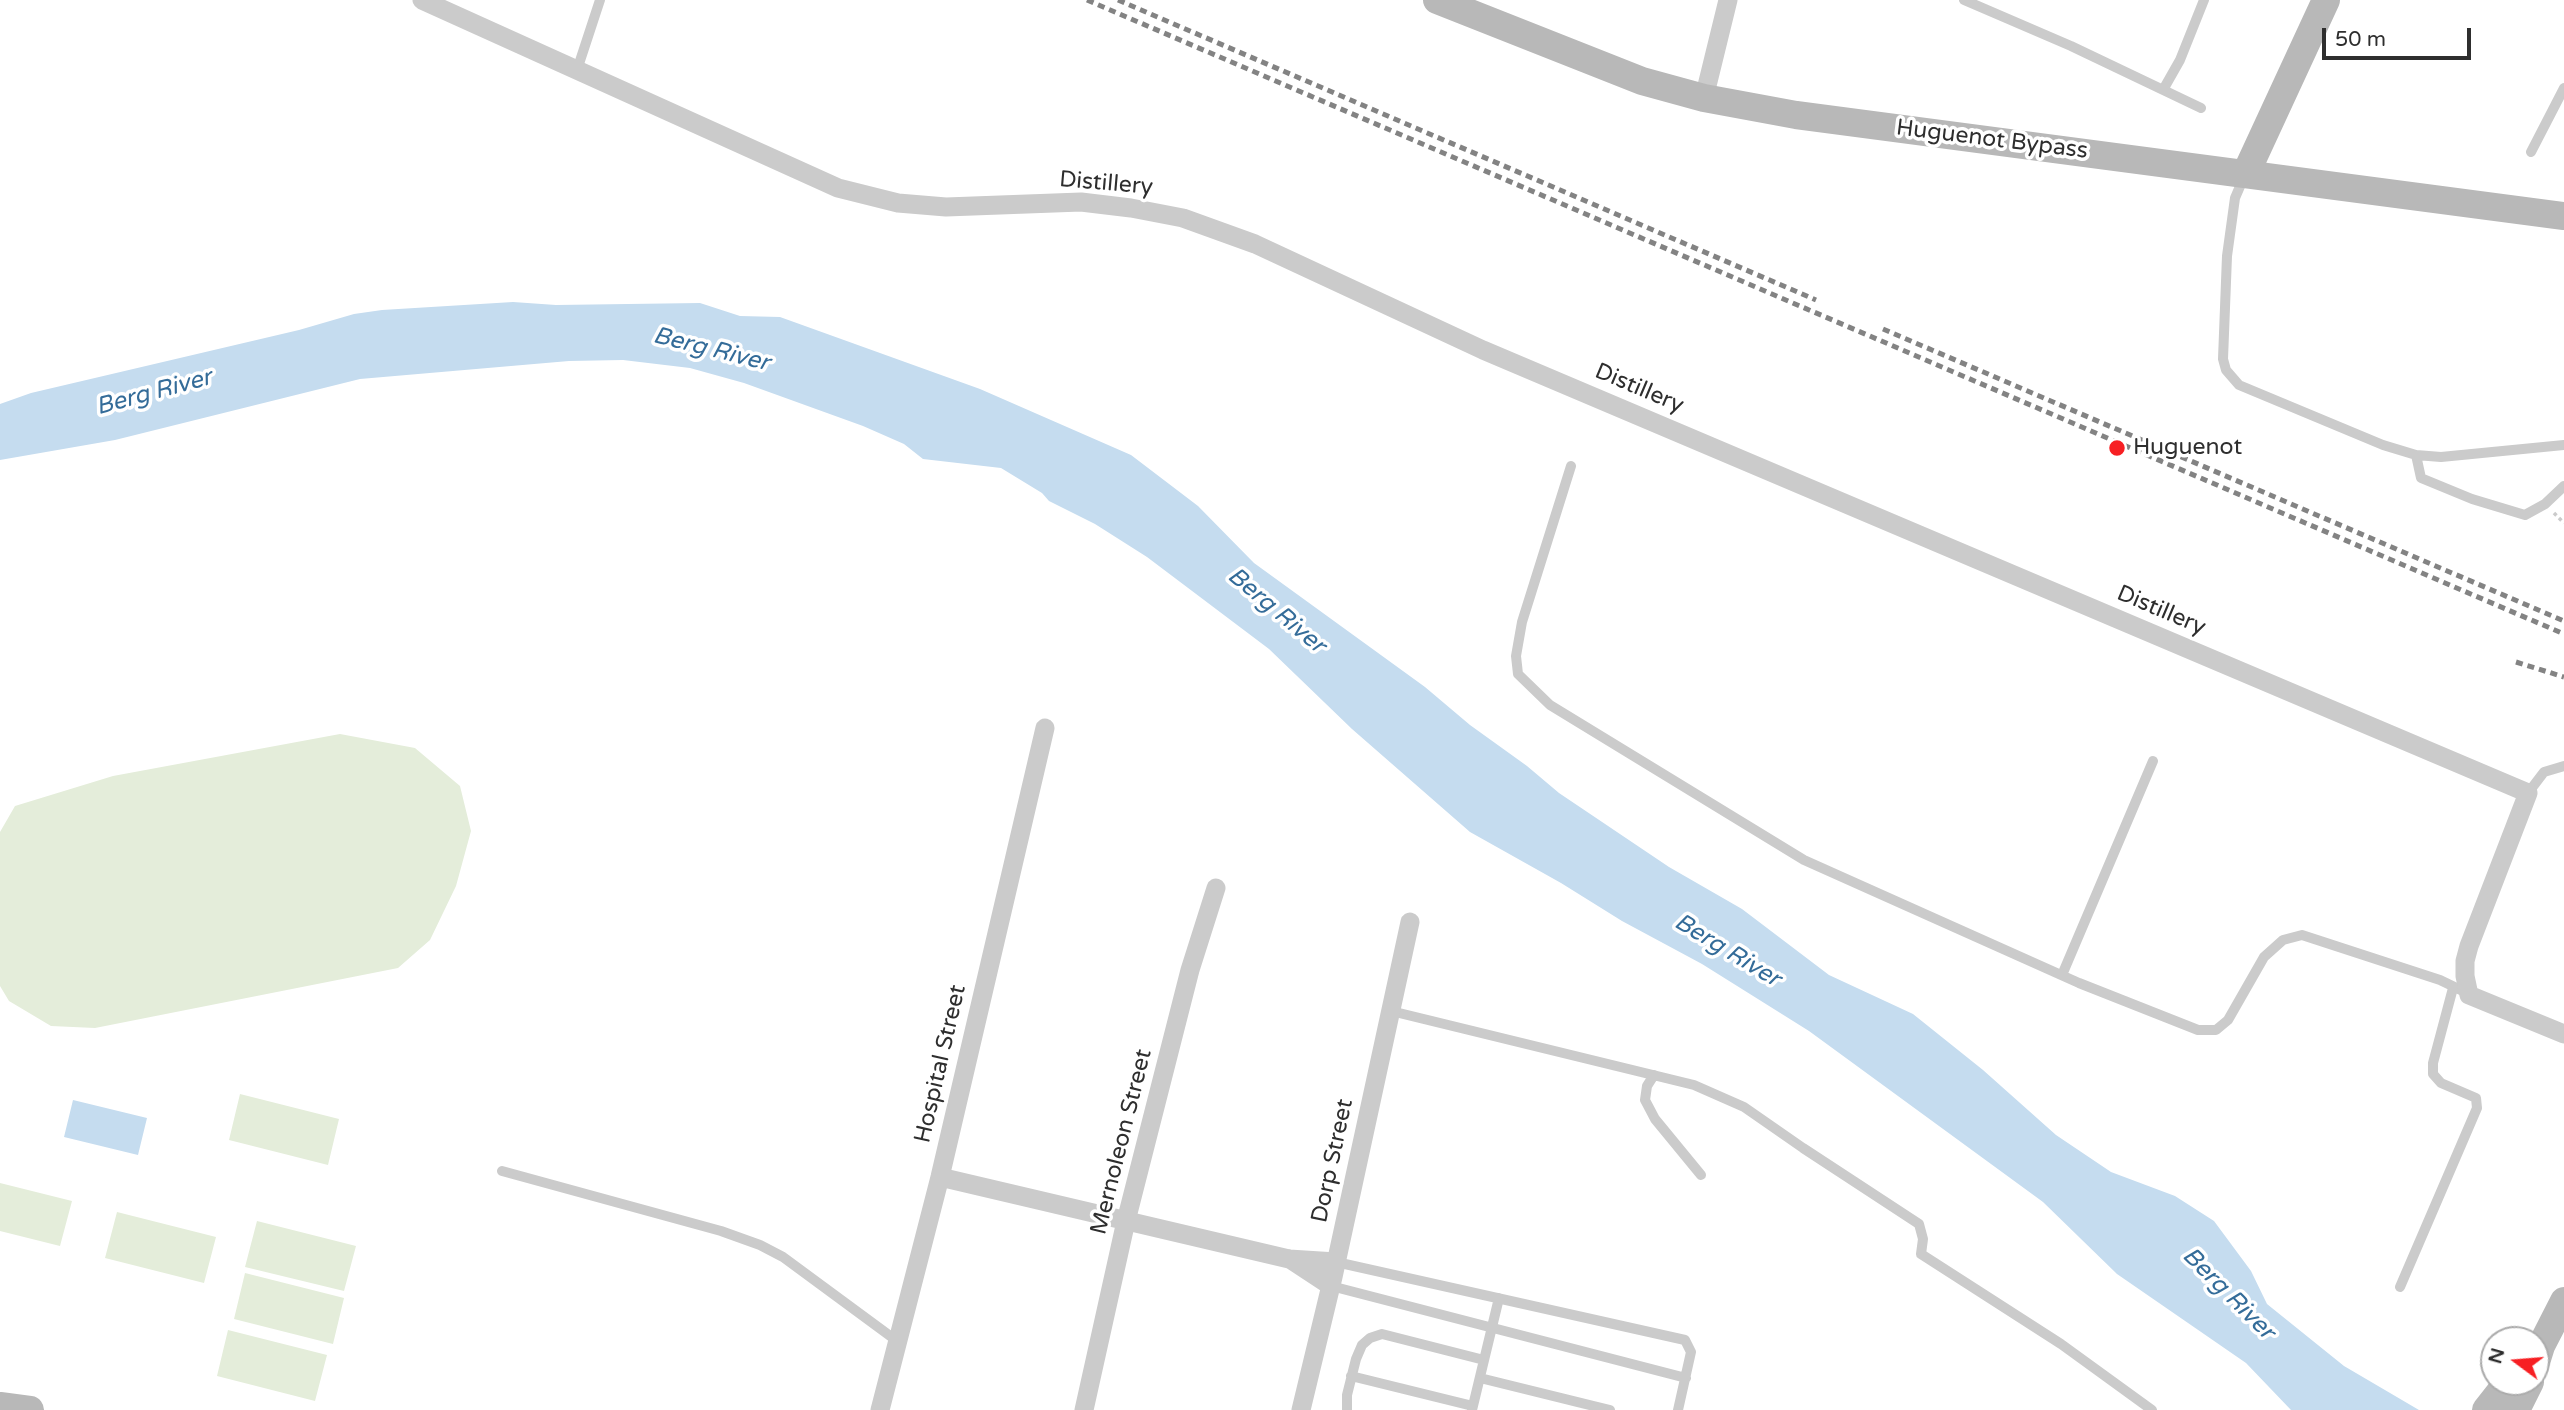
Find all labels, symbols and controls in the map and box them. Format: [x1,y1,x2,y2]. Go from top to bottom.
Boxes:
scale bar [2326,14,2475,58]
text: 50 m [2335,27,2386,52]
street label: Huguenot Bypass [1895,115,2089,165]
street label: Distillery [1058,166,1154,202]
water label: Berg River [650,322,772,378]
street label: Distillery [1590,358,1688,420]
water label: Berg River [93,364,215,422]
place label: Huguenot [2133,434,2242,462]
marker: Huguenot [2107,438,2127,458]
water label: Berg River [1221,562,1331,660]
street label: Distillery [2112,580,2210,642]
water label: Berg River [1669,908,1785,994]
street label: Hospital Street [909,982,973,1146]
street label: Mernoleon Street [1086,1046,1158,1238]
street label: Dorp Street [1306,1097,1360,1225]
water label: Berg River [2176,1242,2280,1346]
north arrow [2480,1326,2550,1396]
text: N [2484,1345,2509,1366]

